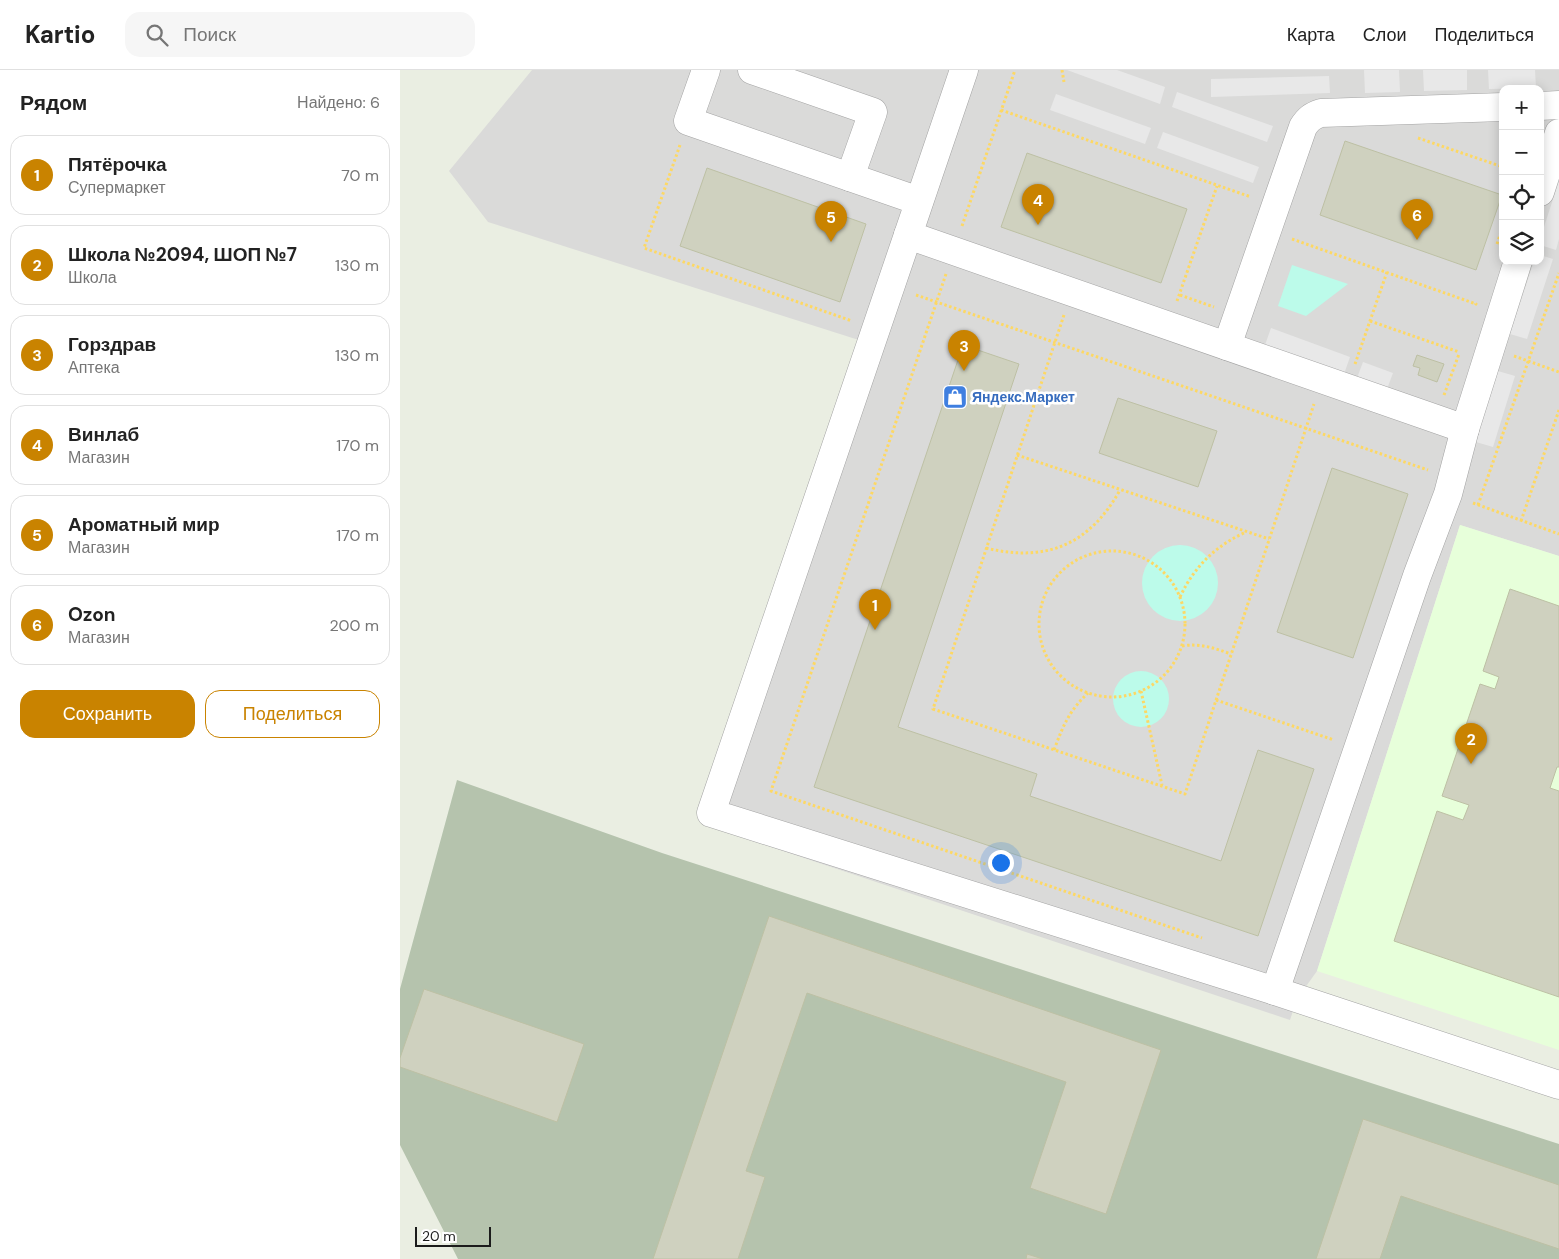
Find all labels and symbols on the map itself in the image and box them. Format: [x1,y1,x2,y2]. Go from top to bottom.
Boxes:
pin: 4 [1022,184,1054,225]
pin: 6 [1401,199,1433,240]
pin: 5 [815,201,847,242]
pin: 3 [948,330,980,371]
shop icon: Яндекс.Маркет [942,384,968,410]
place label: Яндекс.Маркет [972,388,1075,406]
pin: 1 [859,589,891,630]
pin: 2 [1455,723,1487,764]
your location [988,850,1014,876]
scale bar [415,1224,491,1247]

